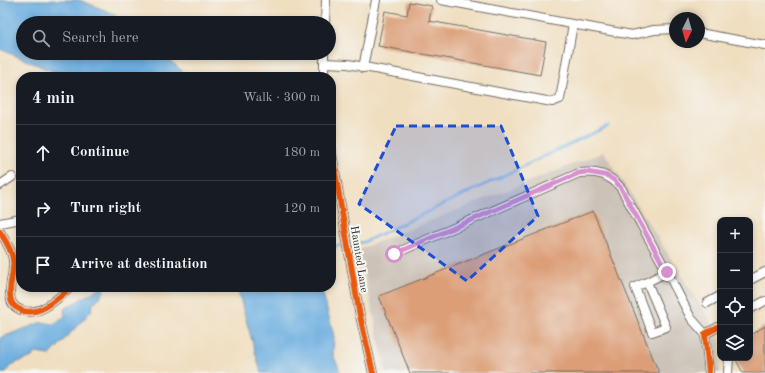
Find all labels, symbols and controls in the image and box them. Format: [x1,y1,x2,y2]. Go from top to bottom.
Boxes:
north arrow [669,12,705,48]
search box [16,16,336,60]
icon: search [30,27,52,49]
text: Search here [62,31,139,46]
text: 4 min [32,90,75,107]
text: Walk · 300 m [243,91,320,104]
icon: ahead [32,142,54,164]
text: Continue [70,145,129,160]
text: 180 m [283,146,320,159]
icon: right [32,198,54,220]
text: Turn right [70,201,141,216]
text: 120 m [283,202,320,215]
map controls [717,217,753,361]
button: + [717,217,753,253]
street label: Haunted Lane [348,225,369,293]
route start [385,245,403,263]
button: − [717,253,753,289]
icon: arrive [32,254,54,276]
text: Arrive at destination [70,257,208,272]
route end [658,263,676,281]
button: locate [717,289,753,325]
button: layers [717,325,753,361]

